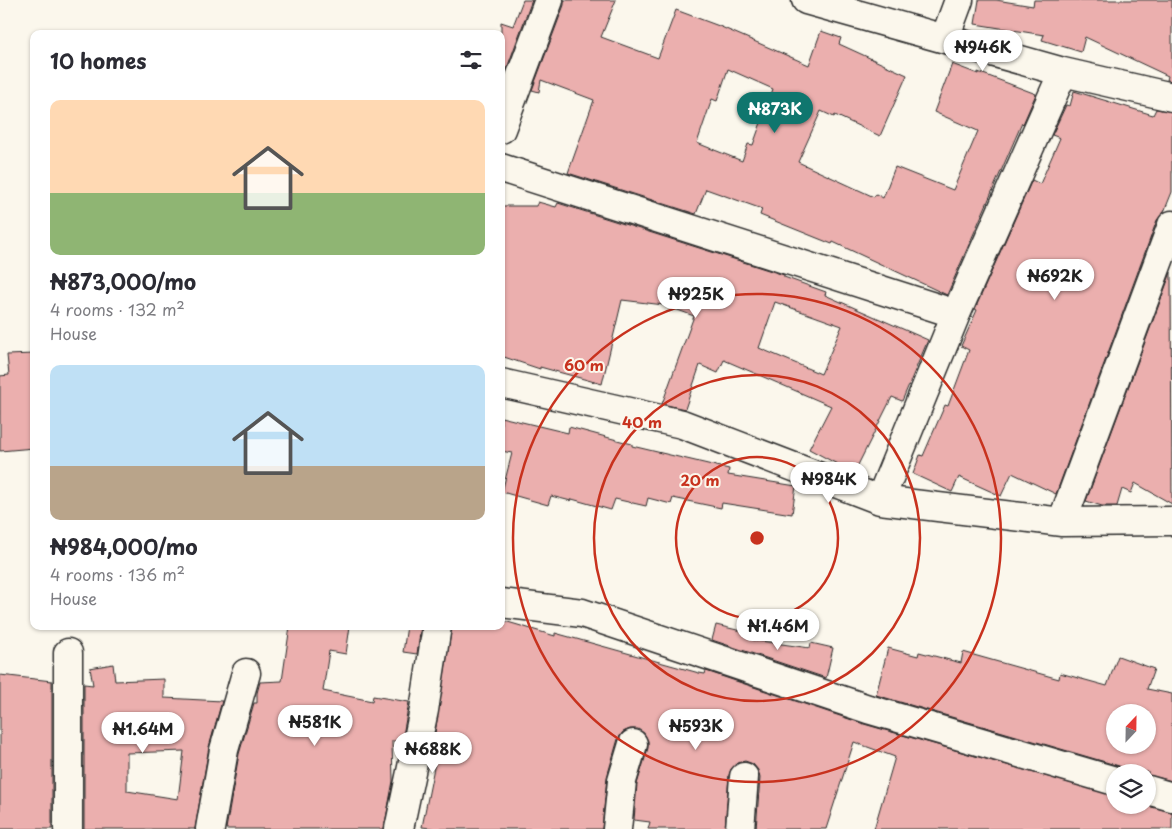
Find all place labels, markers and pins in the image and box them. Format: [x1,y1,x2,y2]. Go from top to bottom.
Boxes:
pin: ₦946K [948,30,1018,72]
pin: ₦873K [740,92,810,134]
pin: ₦692K [1020,258,1090,301]
pin: ₦925K [661,276,731,319]
pin: ₦984K [794,462,864,504]
centre of rings [748,529,766,547]
pin: ₦1.46M [737,608,819,651]
pin: ₦581K [280,704,350,747]
pin: ₦593K [661,708,731,751]
pin: ₦1.64M [102,712,184,754]
pin: ₦688K [398,732,468,774]

